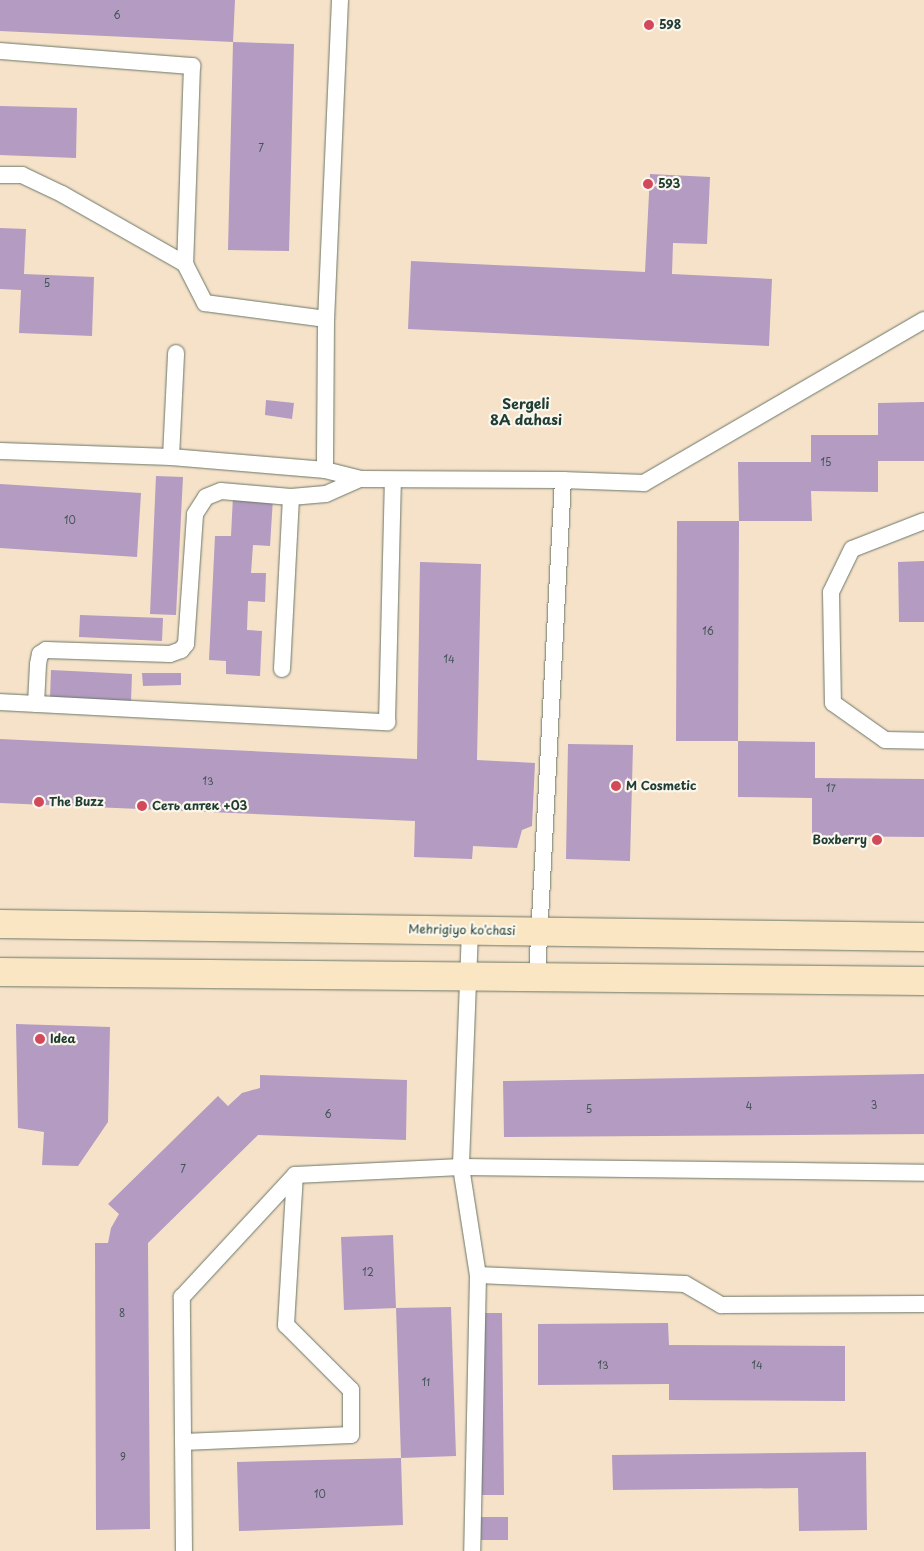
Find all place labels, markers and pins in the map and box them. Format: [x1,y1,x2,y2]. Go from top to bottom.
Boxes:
place label: 598 [659,18,681,32]
marker: 598 [643,19,655,31]
place label: 593 [658,177,680,191]
marker: 593 [642,178,654,190]
place label: M Cosmetic [626,779,696,793]
marker: M Cosmetic [610,780,622,792]
place label: The Buzz [49,795,104,809]
marker: The Buzz [33,796,45,808]
place label: Сеть аптек +03 [152,799,248,813]
marker: Сеть аптек +03 [136,800,148,812]
place label: Boxberry [812,833,867,847]
marker: Boxberry [871,834,883,846]
place label: Idea [50,1032,76,1046]
marker: Idea [34,1033,46,1045]

